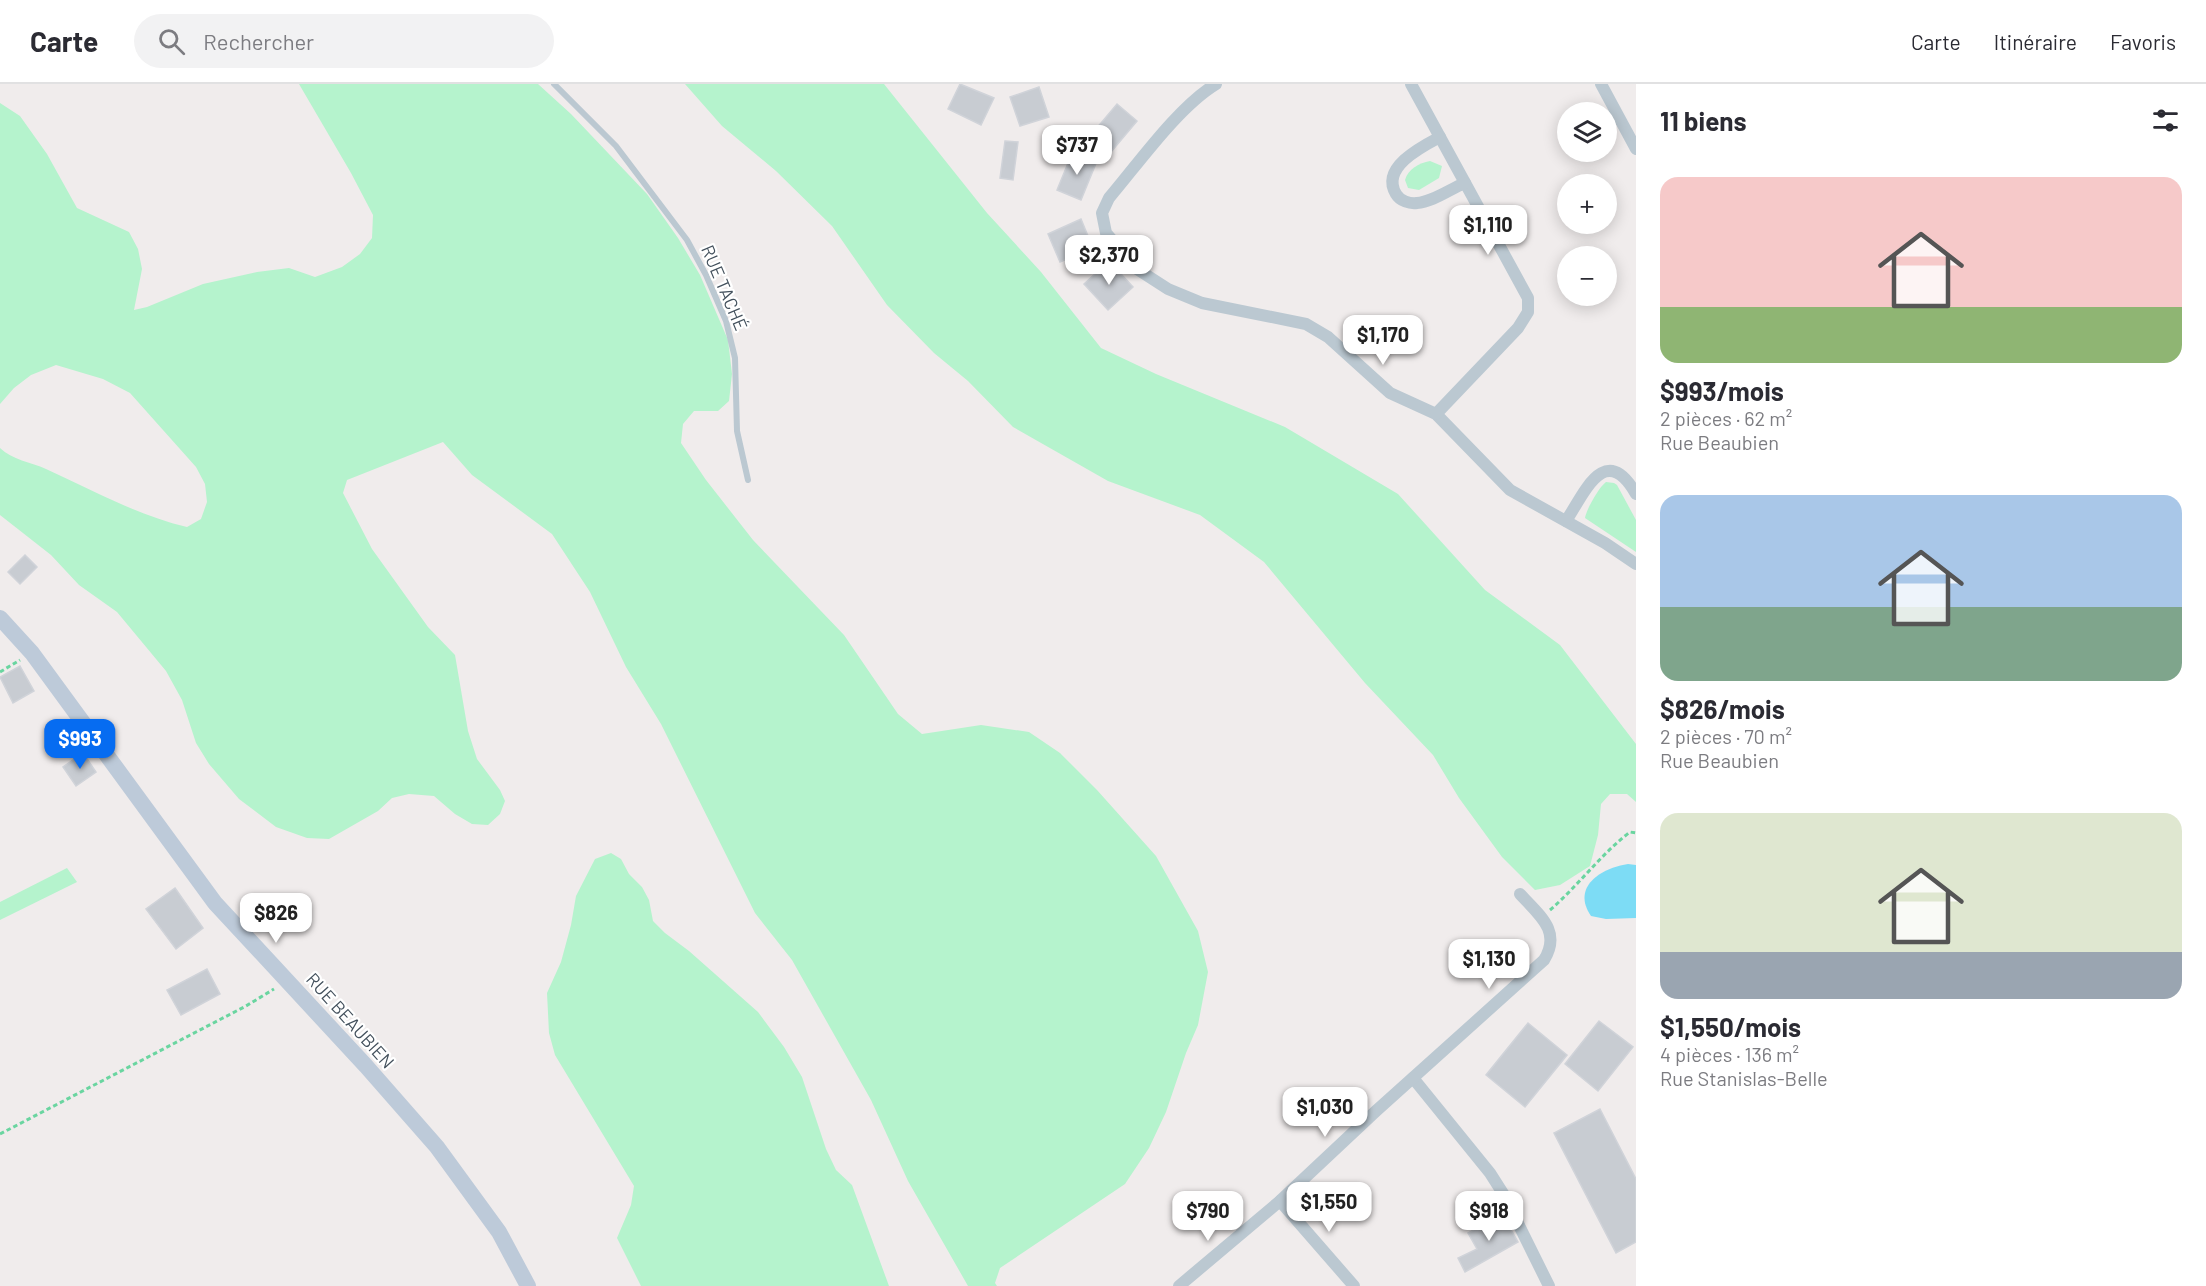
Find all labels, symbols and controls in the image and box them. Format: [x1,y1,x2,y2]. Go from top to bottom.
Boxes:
search box [134,14,554,68]
text: Carte [30,24,98,58]
icon: search [155,25,188,58]
text: Rechercher [203,28,314,54]
text: Carte [1911,29,1961,54]
text: Itinéraire [1994,29,2077,54]
text: Favoris [2110,29,2176,54]
map controls [1557,102,1617,306]
button: layers [1557,102,1617,162]
icon: filters [2149,104,2182,137]
text: 11 biens [1660,105,1747,136]
pin: $737 [1041,125,1113,176]
text: $737 [1056,132,1098,156]
button: + [1557,174,1617,234]
pin: $1,110 [1439,205,1537,256]
text: $1,110 [1463,212,1513,236]
icon: home [1867,216,1975,324]
pin: $2,370 [1060,235,1158,286]
street label: RUE TACHÉ [697,242,753,334]
text: $2,370 [1079,242,1139,266]
button: − [1557,246,1617,306]
pin: $1,170 [1334,315,1432,366]
text: $1,170 [1357,322,1409,346]
text: $993/mois [1660,375,1784,406]
text: 2 pièces · 62 m² [1660,406,1792,430]
text: Rue Beaubien [1660,430,1779,454]
icon: home [1867,534,1975,642]
text: $826/mois [1660,693,1785,724]
pin: $993 [44,719,116,770]
text: 2 pièces · 70 m² [1660,724,1792,748]
text: $993 [58,726,102,750]
text: Rue Beaubien [1660,748,1779,772]
icon: home [1867,852,1975,960]
pin: $826 [240,893,312,944]
text: $826 [254,900,298,924]
pin: $1,130 [1440,939,1538,990]
text: $1,130 [1462,946,1516,970]
street label: RUE BEAUBIEN [302,968,399,1073]
text: $1,550/mois [1660,1011,1801,1042]
text: 4 pièces · 136 m² [1660,1042,1799,1066]
text: Rue Stanislas-Belle [1660,1066,1828,1090]
pin: $1,030 [1276,1087,1374,1138]
text: $1,030 [1297,1094,1353,1118]
pin: $1,550 [1280,1182,1378,1233]
text: $1,550 [1301,1189,1357,1213]
pin: $790 [1172,1191,1244,1242]
pin: $918 [1453,1191,1525,1242]
text: $790 [1186,1198,1230,1222]
text: $918 [1469,1198,1509,1222]

